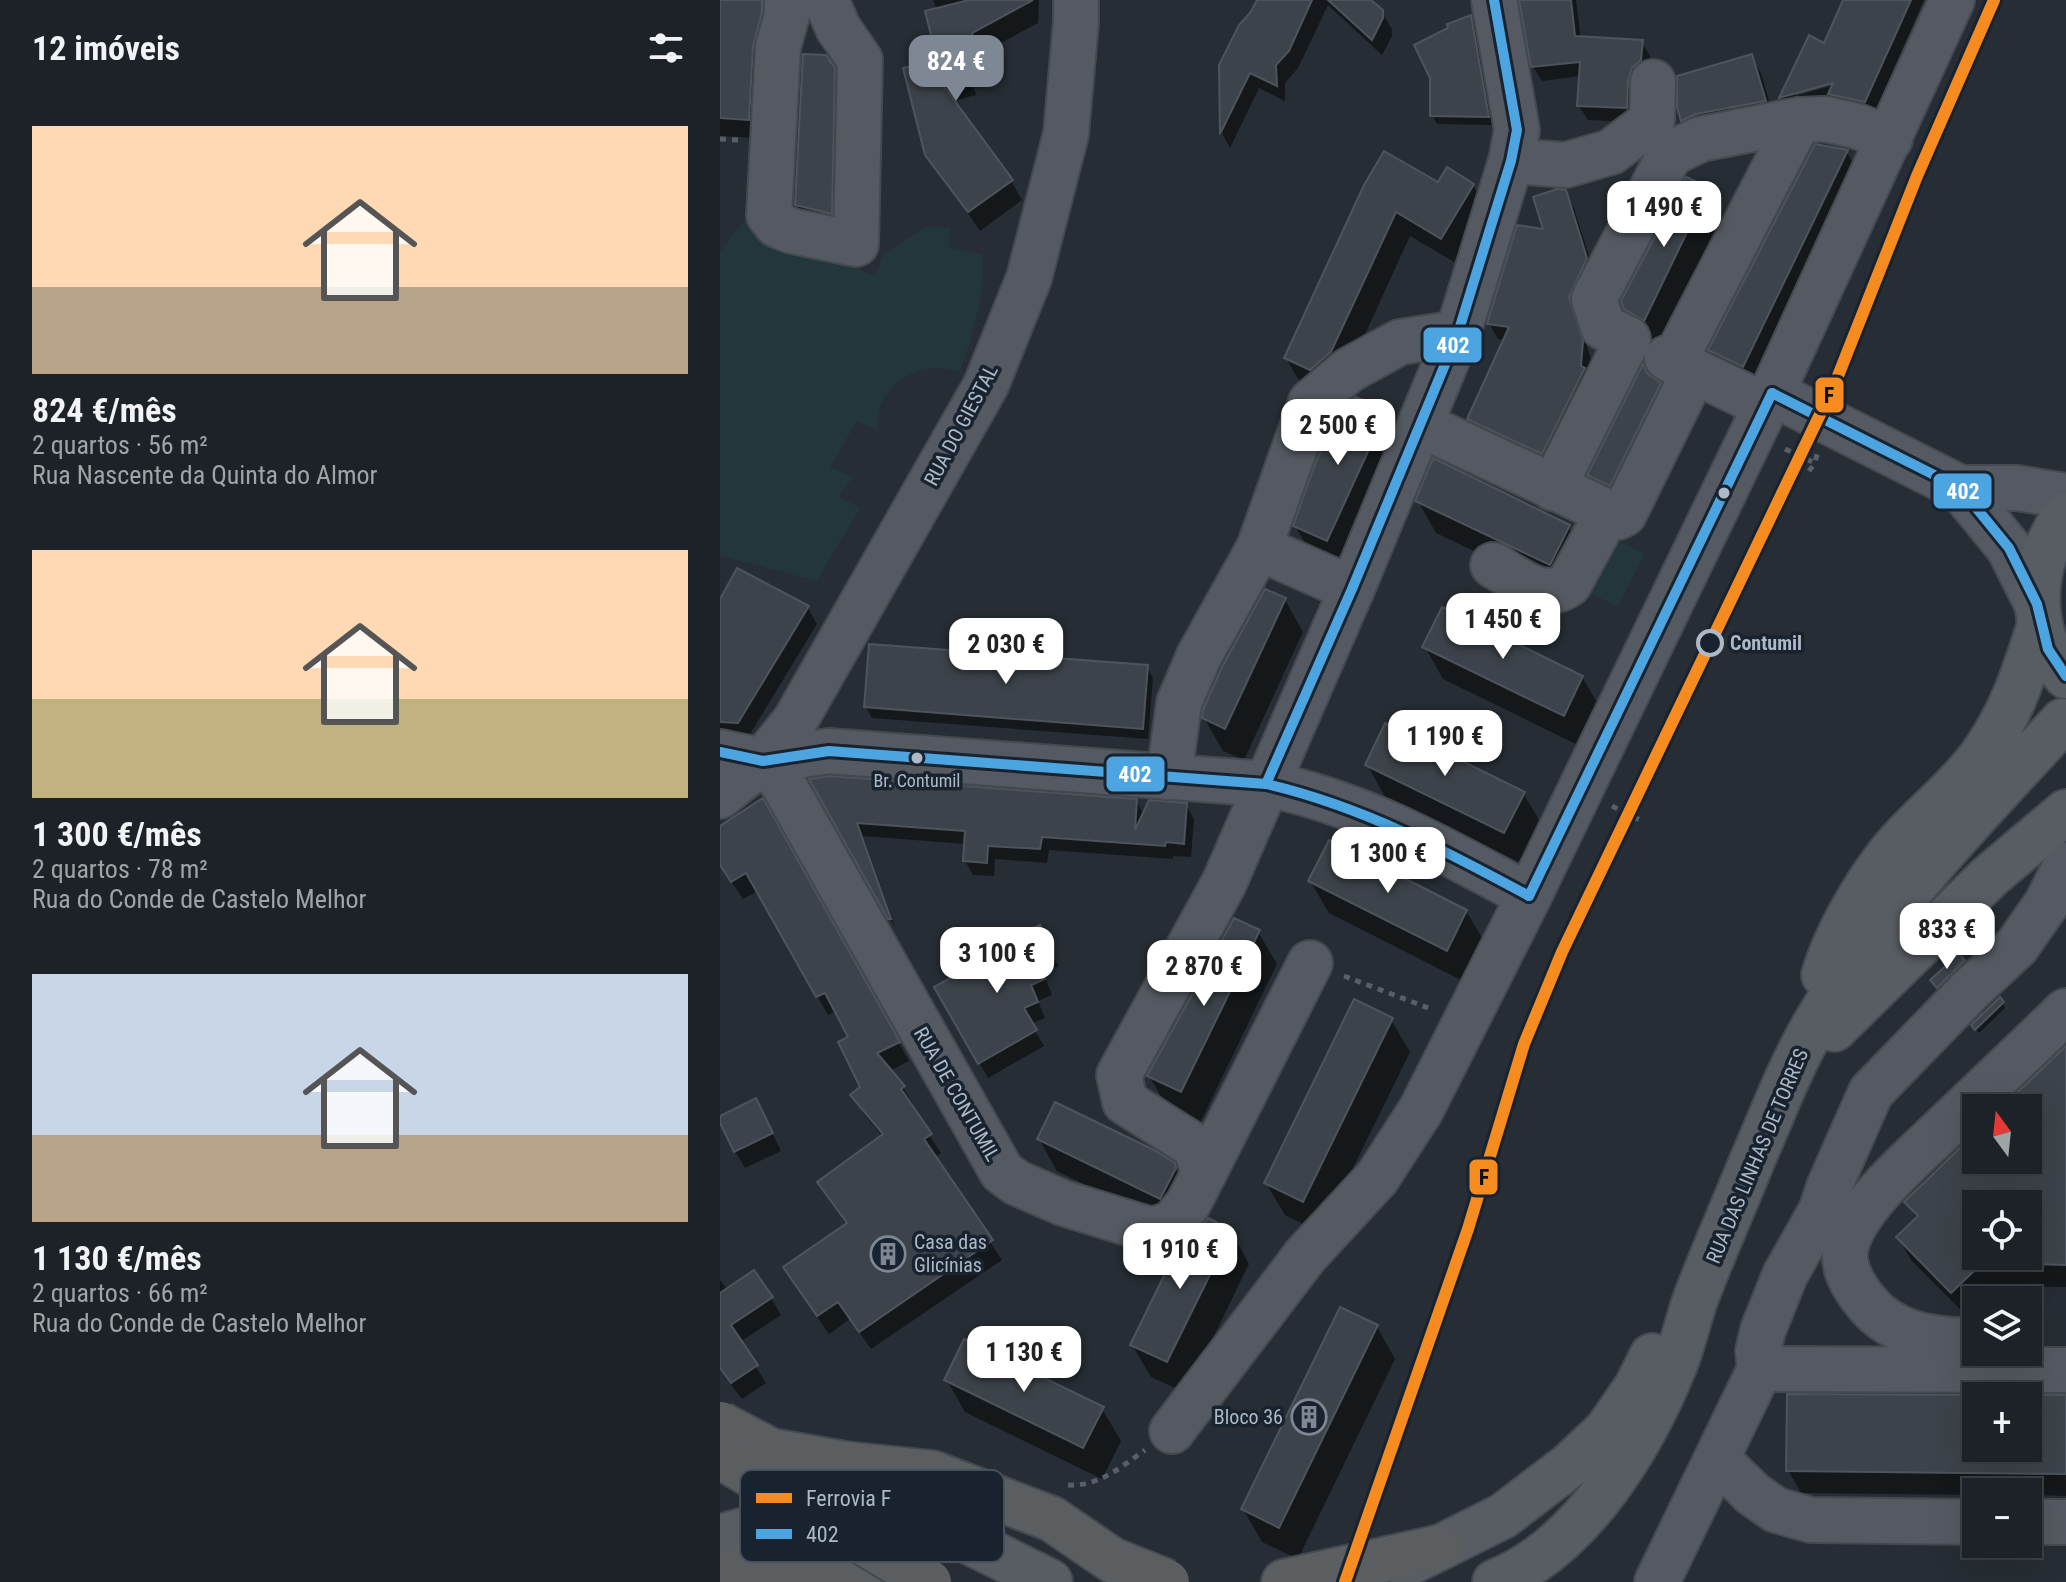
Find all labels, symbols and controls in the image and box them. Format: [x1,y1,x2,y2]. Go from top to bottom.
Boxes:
icon: filters [644,26,688,70]
text: 12 imóveis [32,28,180,68]
pin: 824 € [900,35,1012,103]
text: 824 € [927,46,985,76]
icon: home [288,178,432,322]
pin: 1 490 € [1590,181,1738,249]
text: 1 490 € [1625,192,1703,222]
line badge: 402 [1422,326,1483,364]
text: 402 [1436,333,1470,358]
street label: RUA DO GIESTAL [919,360,1003,490]
line badge: F [1814,376,1845,414]
text: F [1824,383,1834,408]
text: 824 €/mês [32,390,177,430]
pin: 2 500 € [1264,399,1412,467]
text: 2 500 € [1299,410,1377,440]
text: 2 quartos · 56 m² [32,430,208,460]
text: Rua Nascente da Quinta do Almor [32,460,377,490]
line badge: 402 [1932,472,1993,510]
text: 402 [1946,479,1980,504]
unlabelled marker [1716,485,1732,501]
pin: 1 450 € [1429,593,1577,661]
icon: home [288,602,432,746]
text: 1 450 € [1464,604,1542,634]
pin: 2 030 € [932,618,1080,686]
text: 2 030 € [967,629,1045,659]
marker: Contumil [1697,630,1723,656]
place label: Contumil [1730,631,1802,655]
pin: 1 190 € [1371,710,1519,778]
text: 1 190 € [1406,721,1484,751]
marker: Br. Contumil [909,750,925,766]
line badge: 402 [1105,755,1166,793]
text: 402 [1118,762,1152,787]
place label: Br. Contumil [874,770,960,791]
text: 1 300 €/mês [32,814,202,854]
pin: 1 300 € [1314,827,1462,895]
text: 1 300 € [1349,838,1427,868]
text: 2 quartos · 78 m² [32,854,208,884]
text: Rua do Conde de Castelo Melhor [32,884,366,914]
pin: 833 € [1891,903,2003,971]
text: 833 € [1918,914,1976,944]
pin: 3 100 € [923,927,1071,995]
text: 3 100 € [958,938,1036,968]
pin: 2 870 € [1130,940,1278,1008]
text: 2 870 € [1165,951,1243,981]
street label: RUA DE CONTUMIL [909,1023,1005,1165]
icon: home [288,1026,432,1170]
street label: RUA DAS LINHAS DE TORRES [1701,1045,1813,1267]
north arrow [1962,1094,2042,1174]
map controls [1962,1094,2042,1558]
line badge: F [1468,1158,1499,1196]
text: F [1479,1165,1489,1190]
button: locate [1962,1190,2042,1270]
pin: 1 910 € [1106,1223,1254,1291]
place label: Casa das Glicínias [914,1230,987,1277]
text: 1 910 € [1141,1234,1219,1264]
building icon: Casa das Glicínias [869,1235,907,1273]
text: 1 130 €/mês [32,1238,202,1278]
text: 2 quartos · 66 m² [32,1278,208,1308]
button: layers [1962,1286,2042,1366]
text: Rua do Conde de Castelo Melhor [32,1308,366,1338]
pin: 1 130 € [950,1326,1098,1394]
text: 1 130 € [985,1337,1063,1367]
button: + [1962,1382,2042,1462]
building icon: Bloco 36 [1290,1398,1328,1436]
place label: Bloco 36 [1214,1405,1283,1429]
legend [740,1470,1004,1562]
button: − [1962,1478,2042,1558]
text: Ferrovia F [806,1486,891,1511]
text: 402 [806,1522,839,1547]

